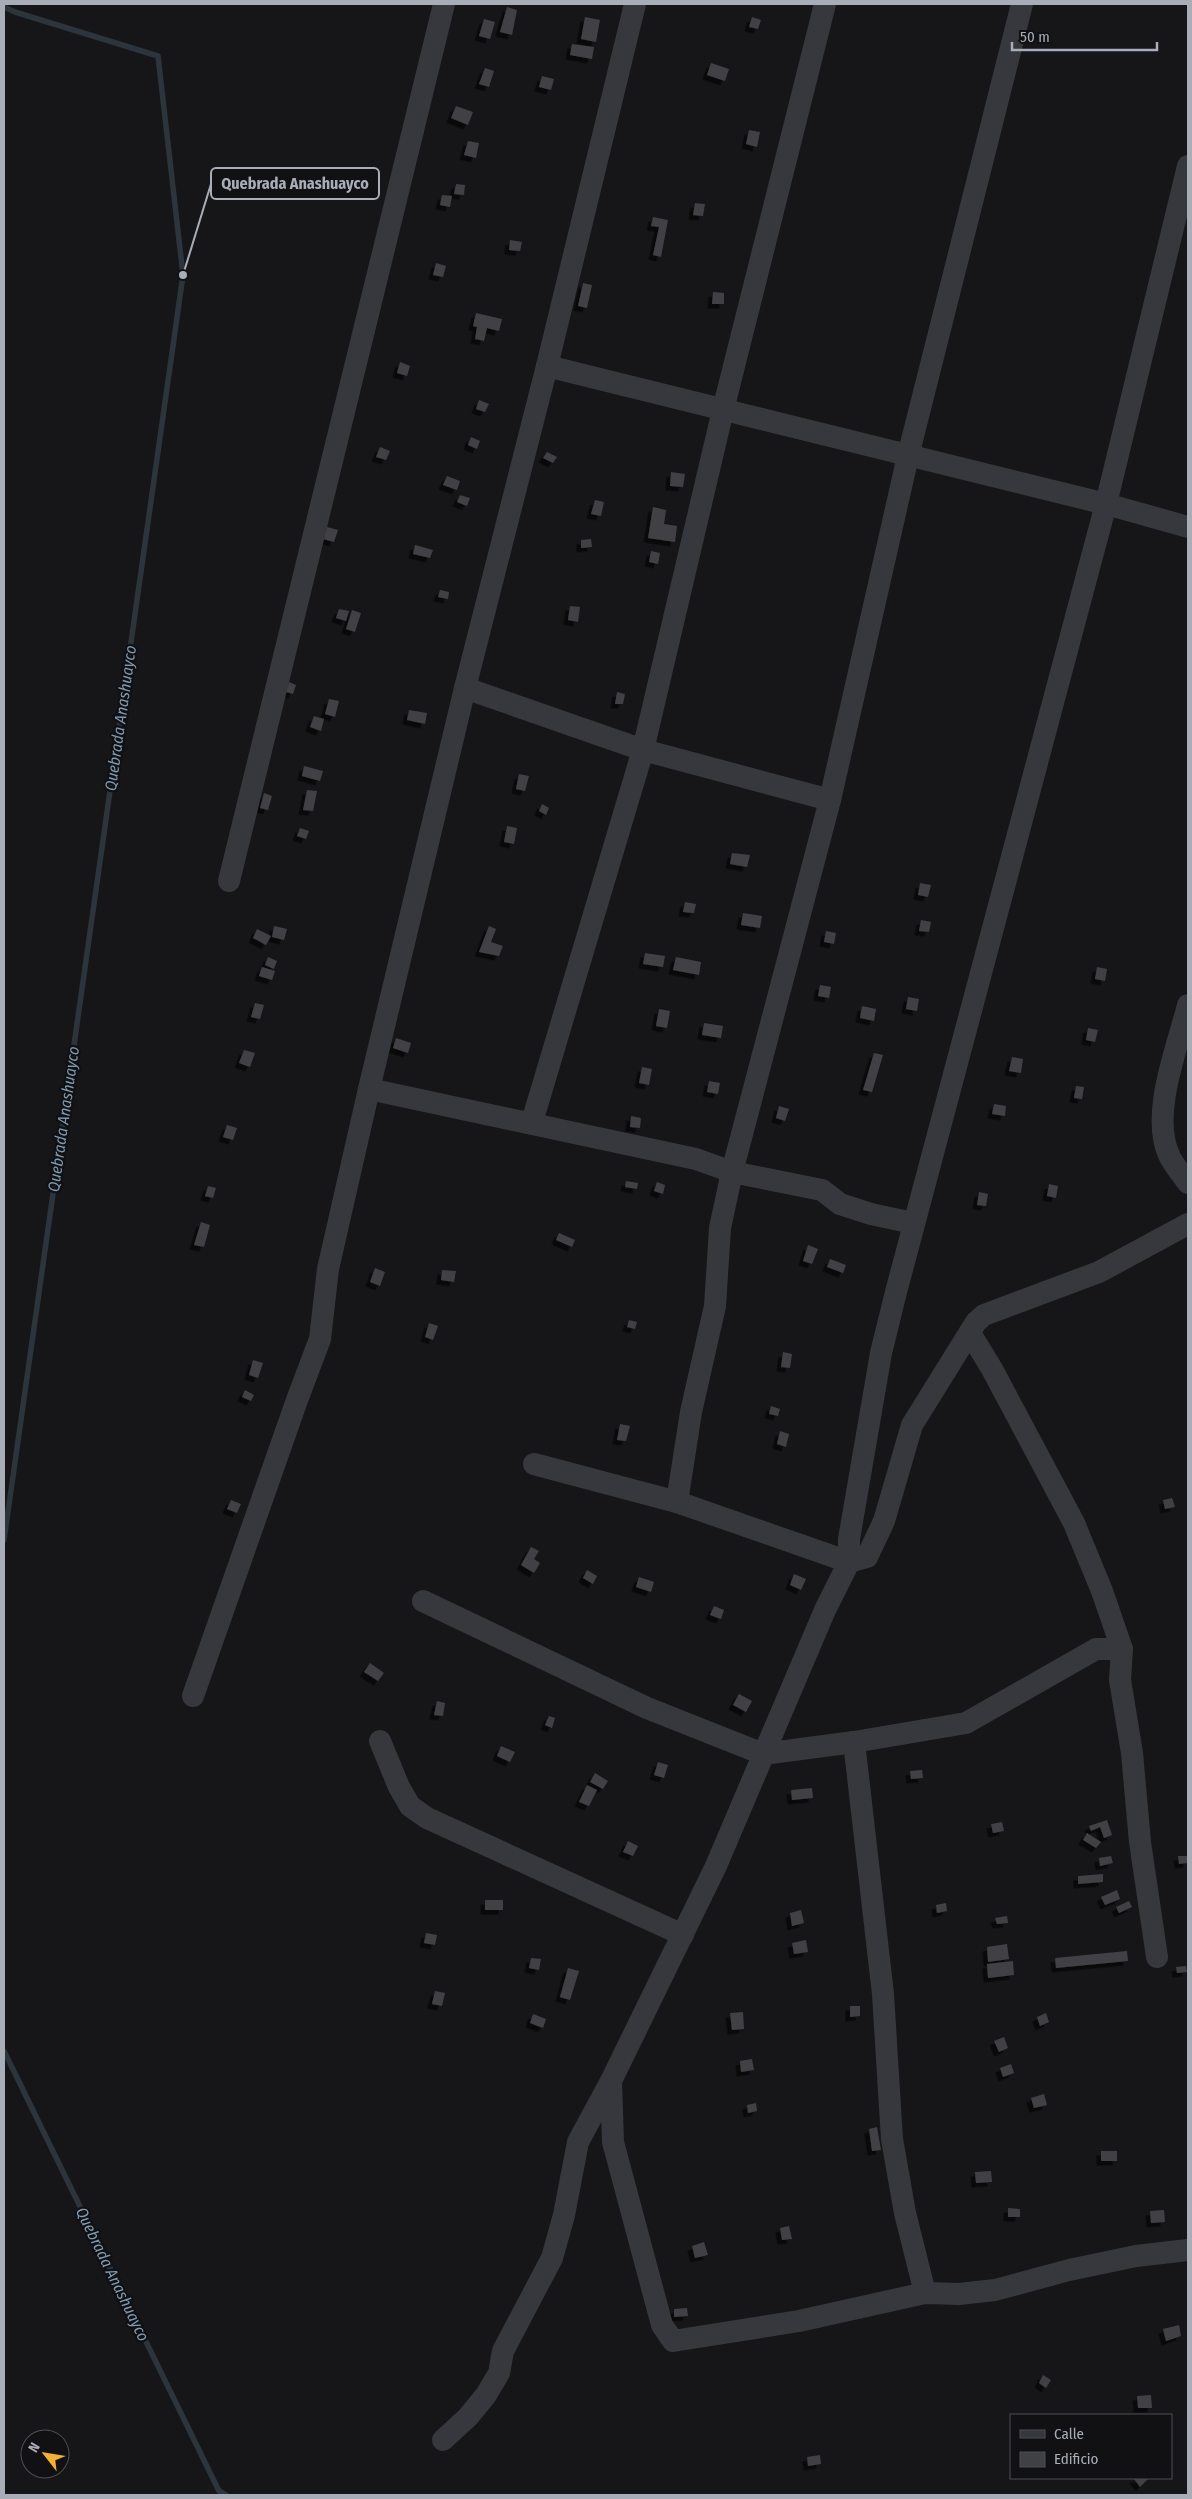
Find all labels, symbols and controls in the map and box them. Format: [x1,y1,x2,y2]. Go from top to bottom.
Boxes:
scale bar [1012,20,1157,52]
text: 50 m [1020,28,1050,46]
callout: Quebrada Anashuayco [211,168,379,199]
text: Quebrada Anashuayco [221,174,369,193]
water label: Quebrada Anashuayco [101,644,140,792]
water label: Quebrada Anashuayco [44,1045,83,1193]
water label: Quebrada Anashuayco [72,2204,153,2344]
legend [1010,2414,1172,2479]
text: Calle [1054,2425,1084,2443]
north arrow [20,2429,70,2479]
text: N [25,2440,44,2456]
text: Edificio [1054,2450,1099,2468]

